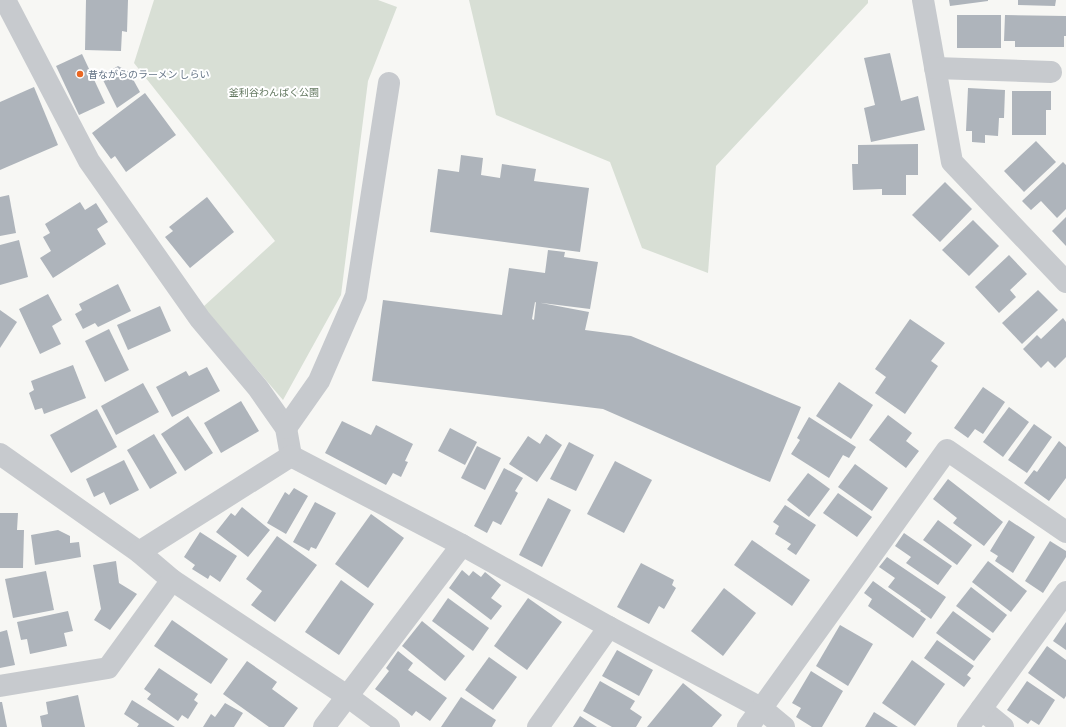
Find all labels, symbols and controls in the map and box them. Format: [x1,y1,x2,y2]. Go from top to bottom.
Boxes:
place label: 昔ながらのラーメン しらい [88,68,210,80]
marker: 昔ながらのラーメン しらい [75,69,85,79]
park label: 釜利谷わんぱく公園 [229,86,319,98]

